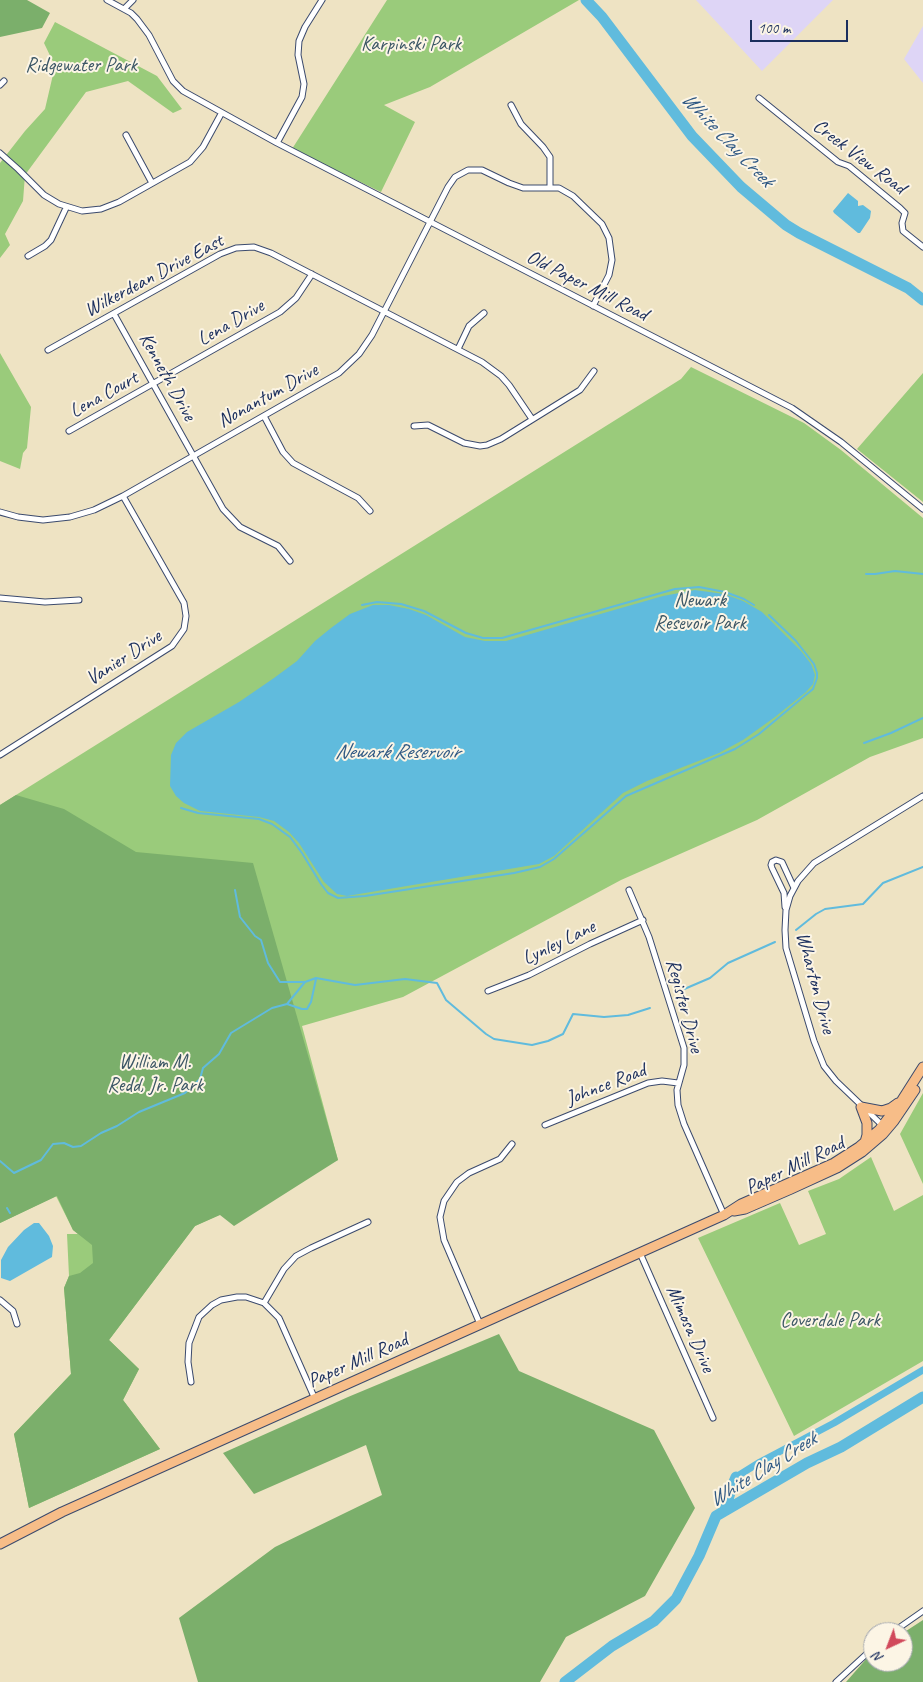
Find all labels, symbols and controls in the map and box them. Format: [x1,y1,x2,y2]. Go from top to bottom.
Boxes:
scale bar [753,10,850,42]
text: 100 m [758,19,790,38]
park label: Karpinski Park [361,33,461,57]
park label: Ridgewater Park [25,54,137,78]
water label: White Clay Creek [676,87,778,193]
street label: Creek View Road [808,114,910,200]
street label: Wilkerdean Drive East [81,229,227,323]
street label: Old Paper Mill Road [522,245,652,327]
street label: Lena Drive [193,294,269,352]
street label: Kenneth Drive [133,329,201,425]
street label: Nonantum Drive [214,359,322,433]
street label: Lena Court [66,366,142,424]
park label: Newark Resevoir Park [654,589,746,636]
street label: Vanier Drive [82,625,166,691]
water label: Newark Reservoir [335,739,459,765]
street label: Lynley Lane [519,915,599,971]
street label: Wharton Drive [790,930,840,1036]
street label: Register Drive [660,957,708,1055]
park label: William M. Redd, Jr. Park [107,1051,203,1098]
street label: Johnce Road [563,1059,649,1111]
street label: Paper Mill Road [742,1132,848,1200]
street label: Mimosa Drive [660,1282,720,1376]
park label: Coverdale Park [780,1309,880,1333]
street label: Paper Mill Road [304,1328,412,1394]
water label: White Clay Creek [705,1427,821,1513]
north arrow [863,1622,913,1672]
text: N [869,1648,887,1667]

